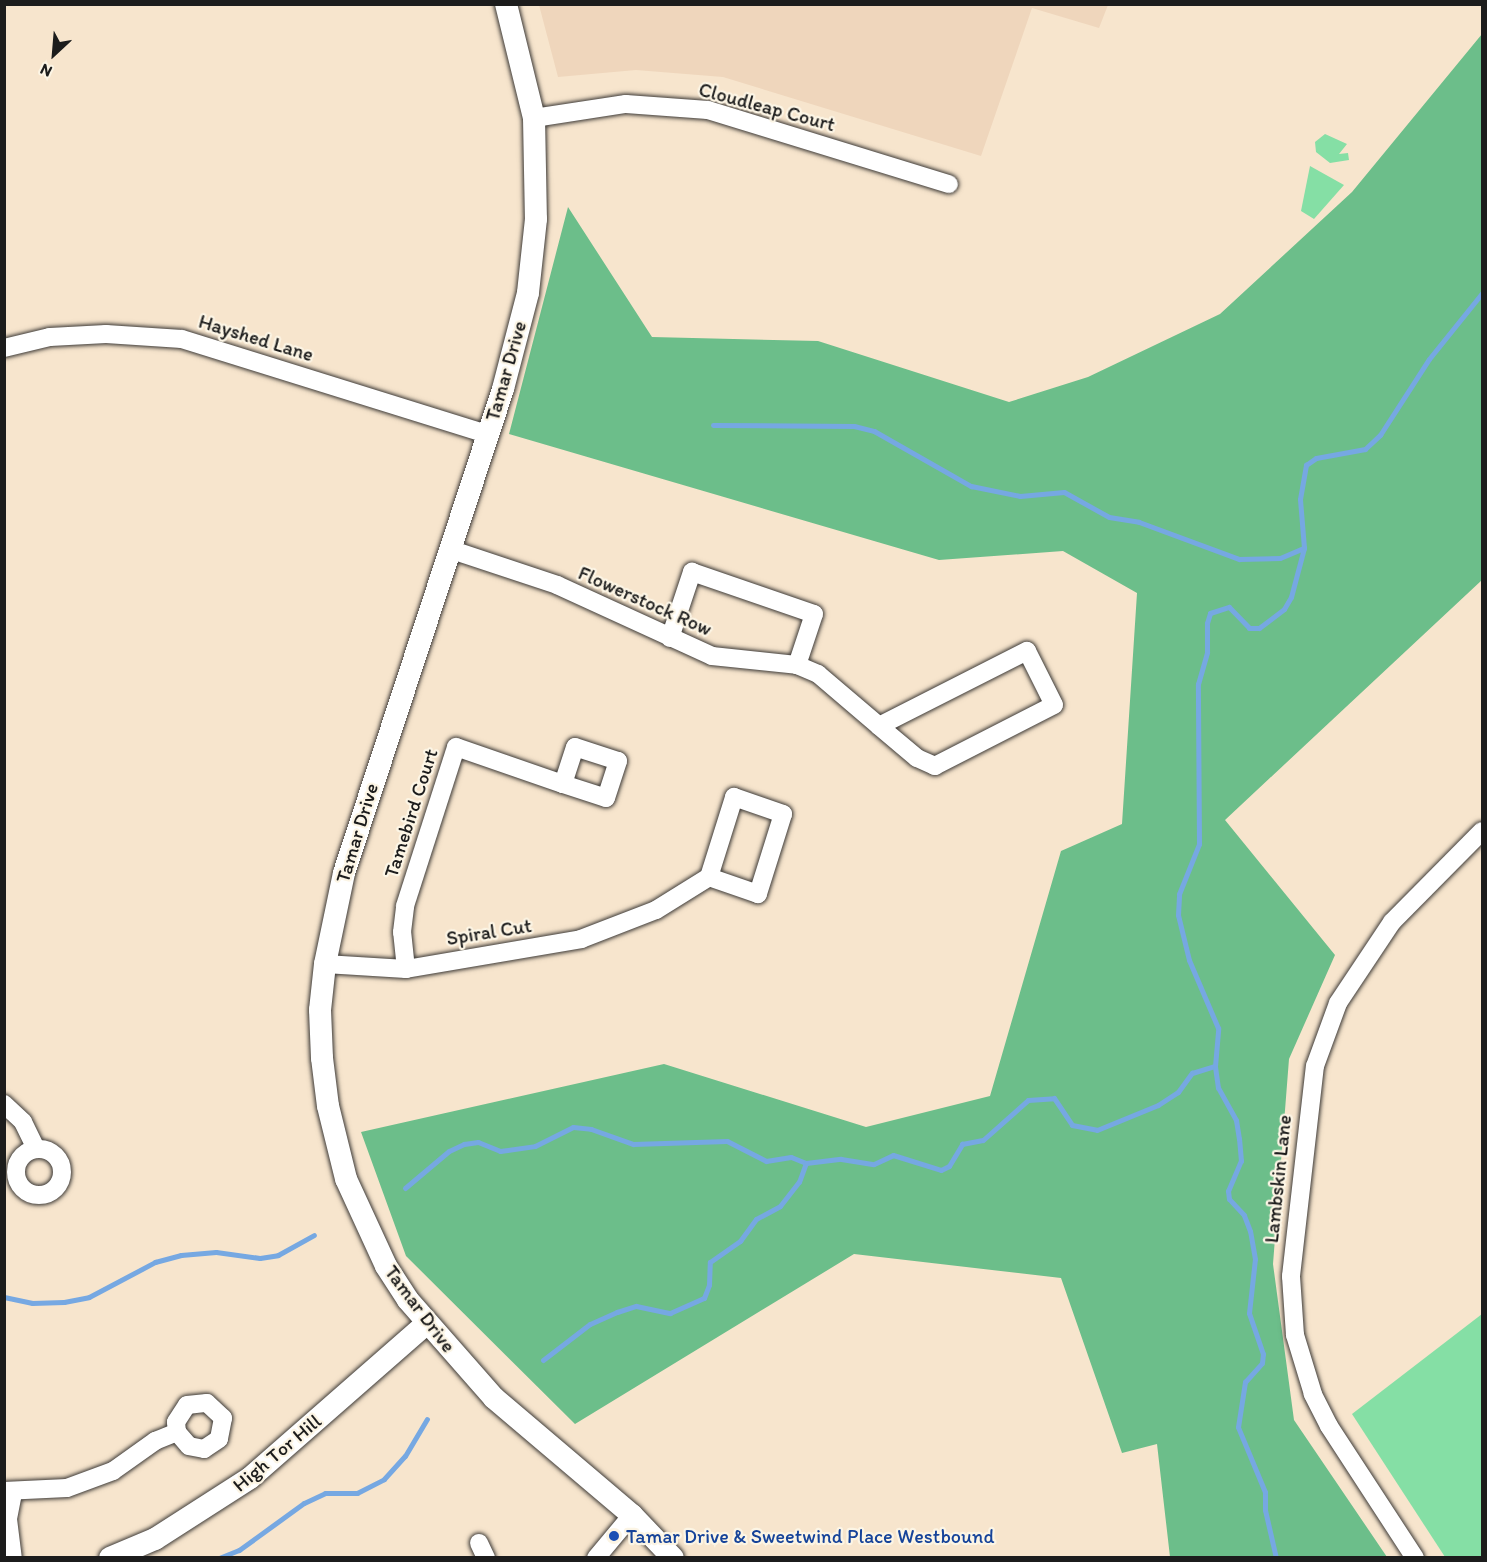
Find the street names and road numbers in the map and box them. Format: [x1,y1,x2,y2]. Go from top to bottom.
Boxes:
street label: Cloudleap Court [696,77,838,137]
street label: Hayshed Lane [195,309,317,367]
street label: Tamar Drive [480,318,532,424]
street label: Flowerstock Row [574,561,716,641]
street label: Tamebird Court [379,745,443,881]
street label: Tamar Drive [330,780,384,886]
street label: Spiral Cut [445,913,533,951]
street label: Lambskin Lane [1259,1114,1297,1244]
street label: Tamar Drive [379,1260,461,1358]
street label: High Tor Hill [229,1410,325,1496]

